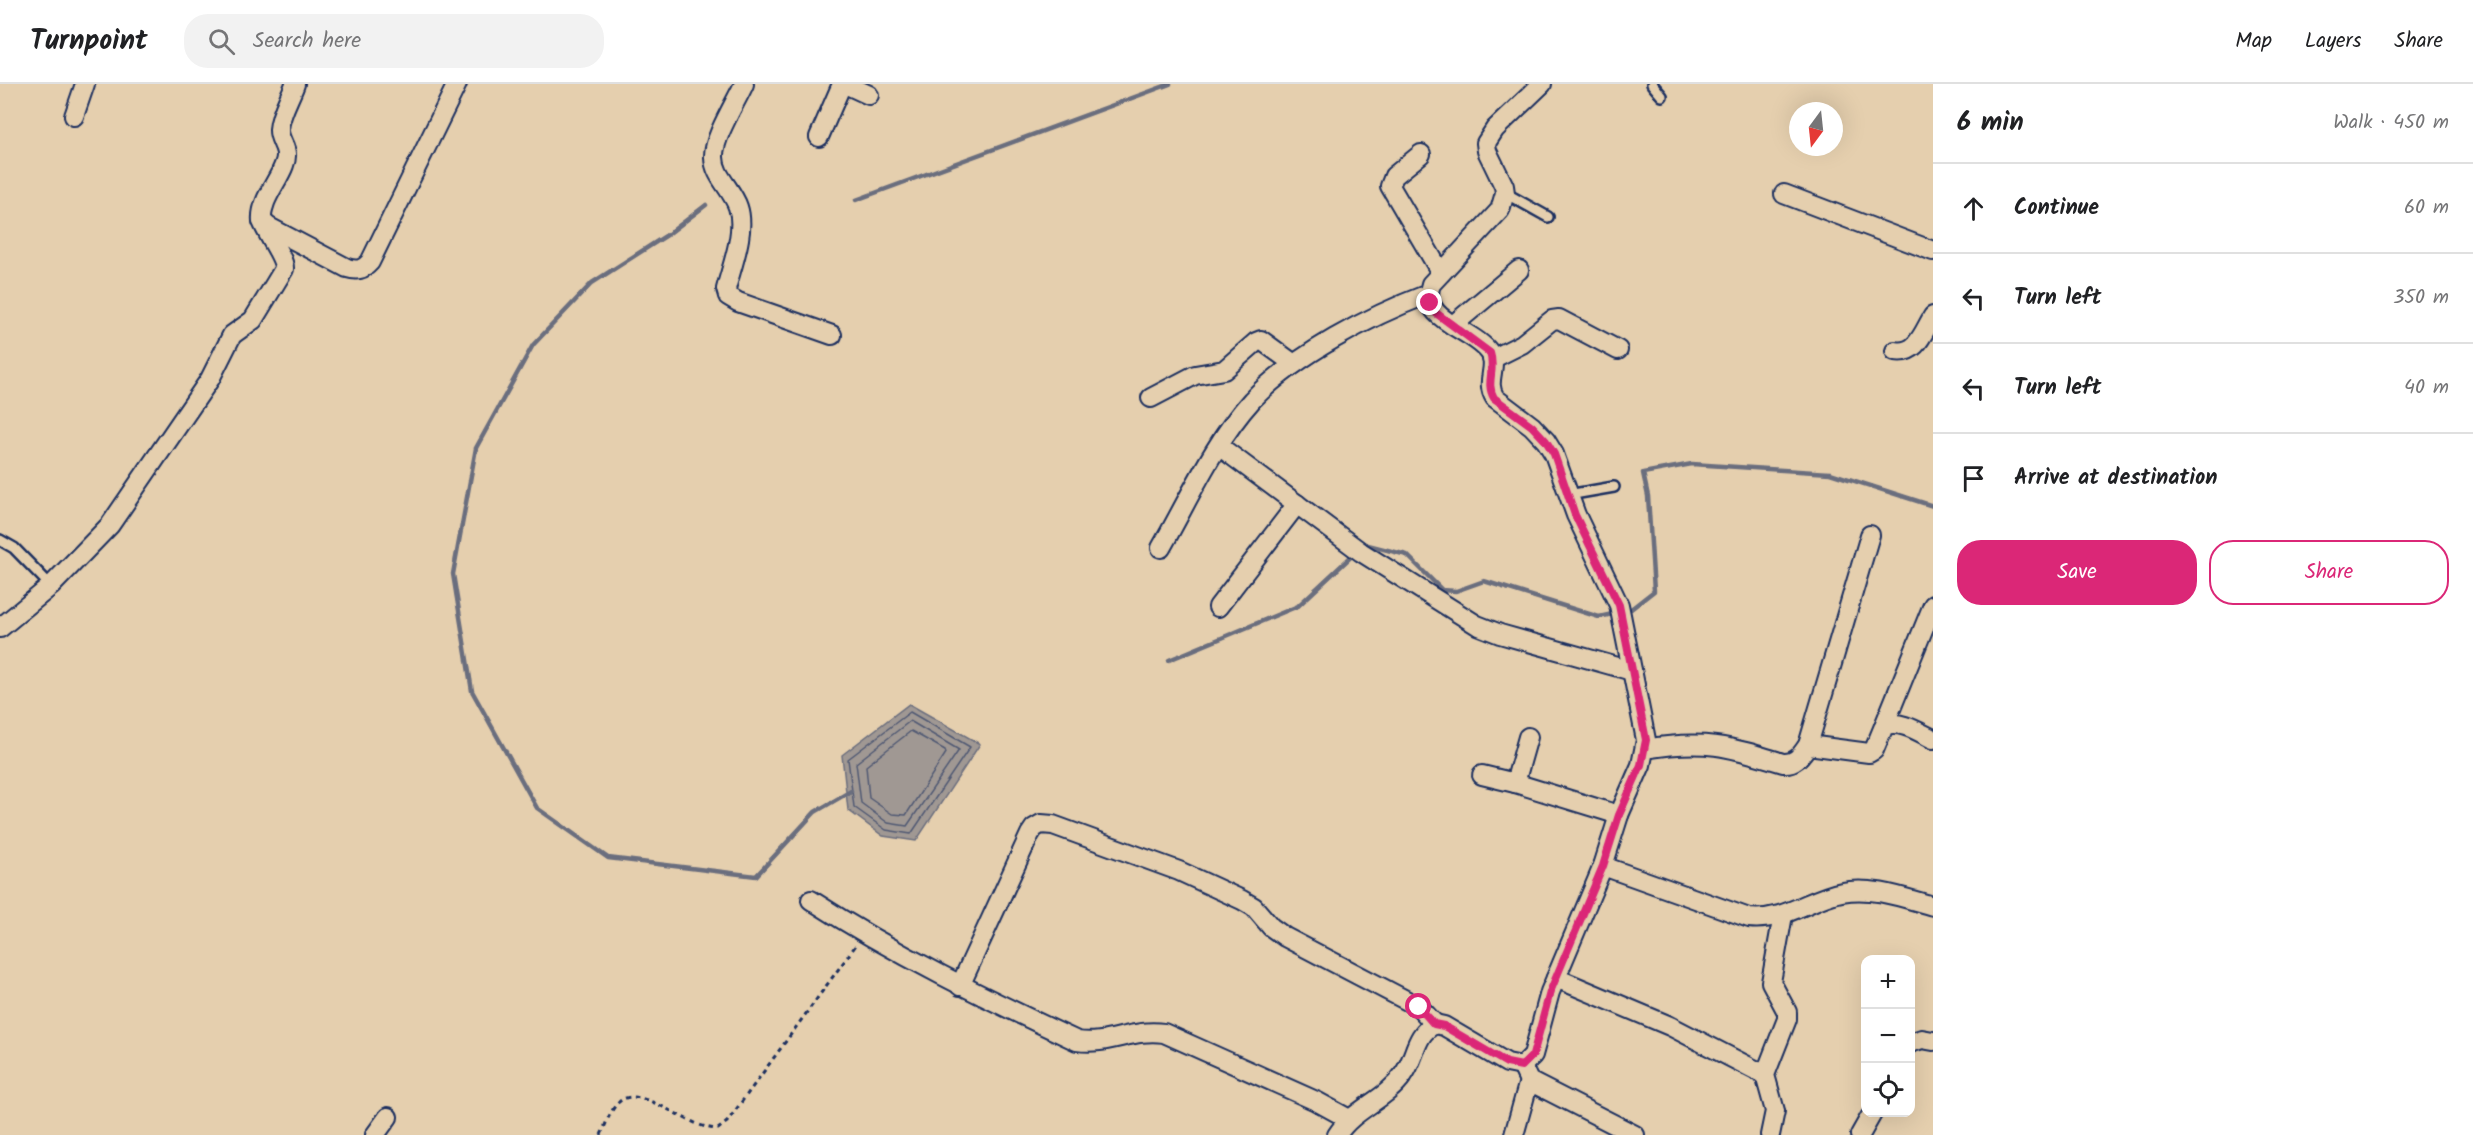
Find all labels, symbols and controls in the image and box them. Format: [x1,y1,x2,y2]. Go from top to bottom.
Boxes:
search box [184,14,604,68]
text: Turnpoint [30,19,148,64]
text: Search here [253,24,361,59]
icon: search [205,25,238,58]
text: Map [2235,25,2272,58]
text: Layers [2305,25,2361,58]
text: Share [2394,25,2443,58]
north arrow [1789,102,1843,156]
text: 6 min [1957,102,2024,144]
text: Walk · 450 m [2333,107,2449,139]
text: Continue [2014,191,2099,226]
icon: ahead [1957,192,1990,225]
text: 60 m [2404,192,2449,224]
text: Turn left [2014,281,2101,316]
icon: left [1957,282,1990,315]
text: 350 m [2393,282,2449,314]
route end [1416,289,1442,315]
text: Turn left [2014,371,2101,406]
icon: left [1957,372,1990,405]
text: 40 m [2404,372,2449,404]
text: Arrive at destination [2014,461,2217,496]
icon: arrive [1957,462,1990,495]
button: Save [1957,540,2197,605]
button: Share [2209,540,2449,605]
map controls [1861,955,1915,1117]
button: + [1861,955,1915,1009]
route start [1405,993,1431,1019]
button: − [1861,1009,1915,1063]
button: locate [1861,1063,1915,1117]

